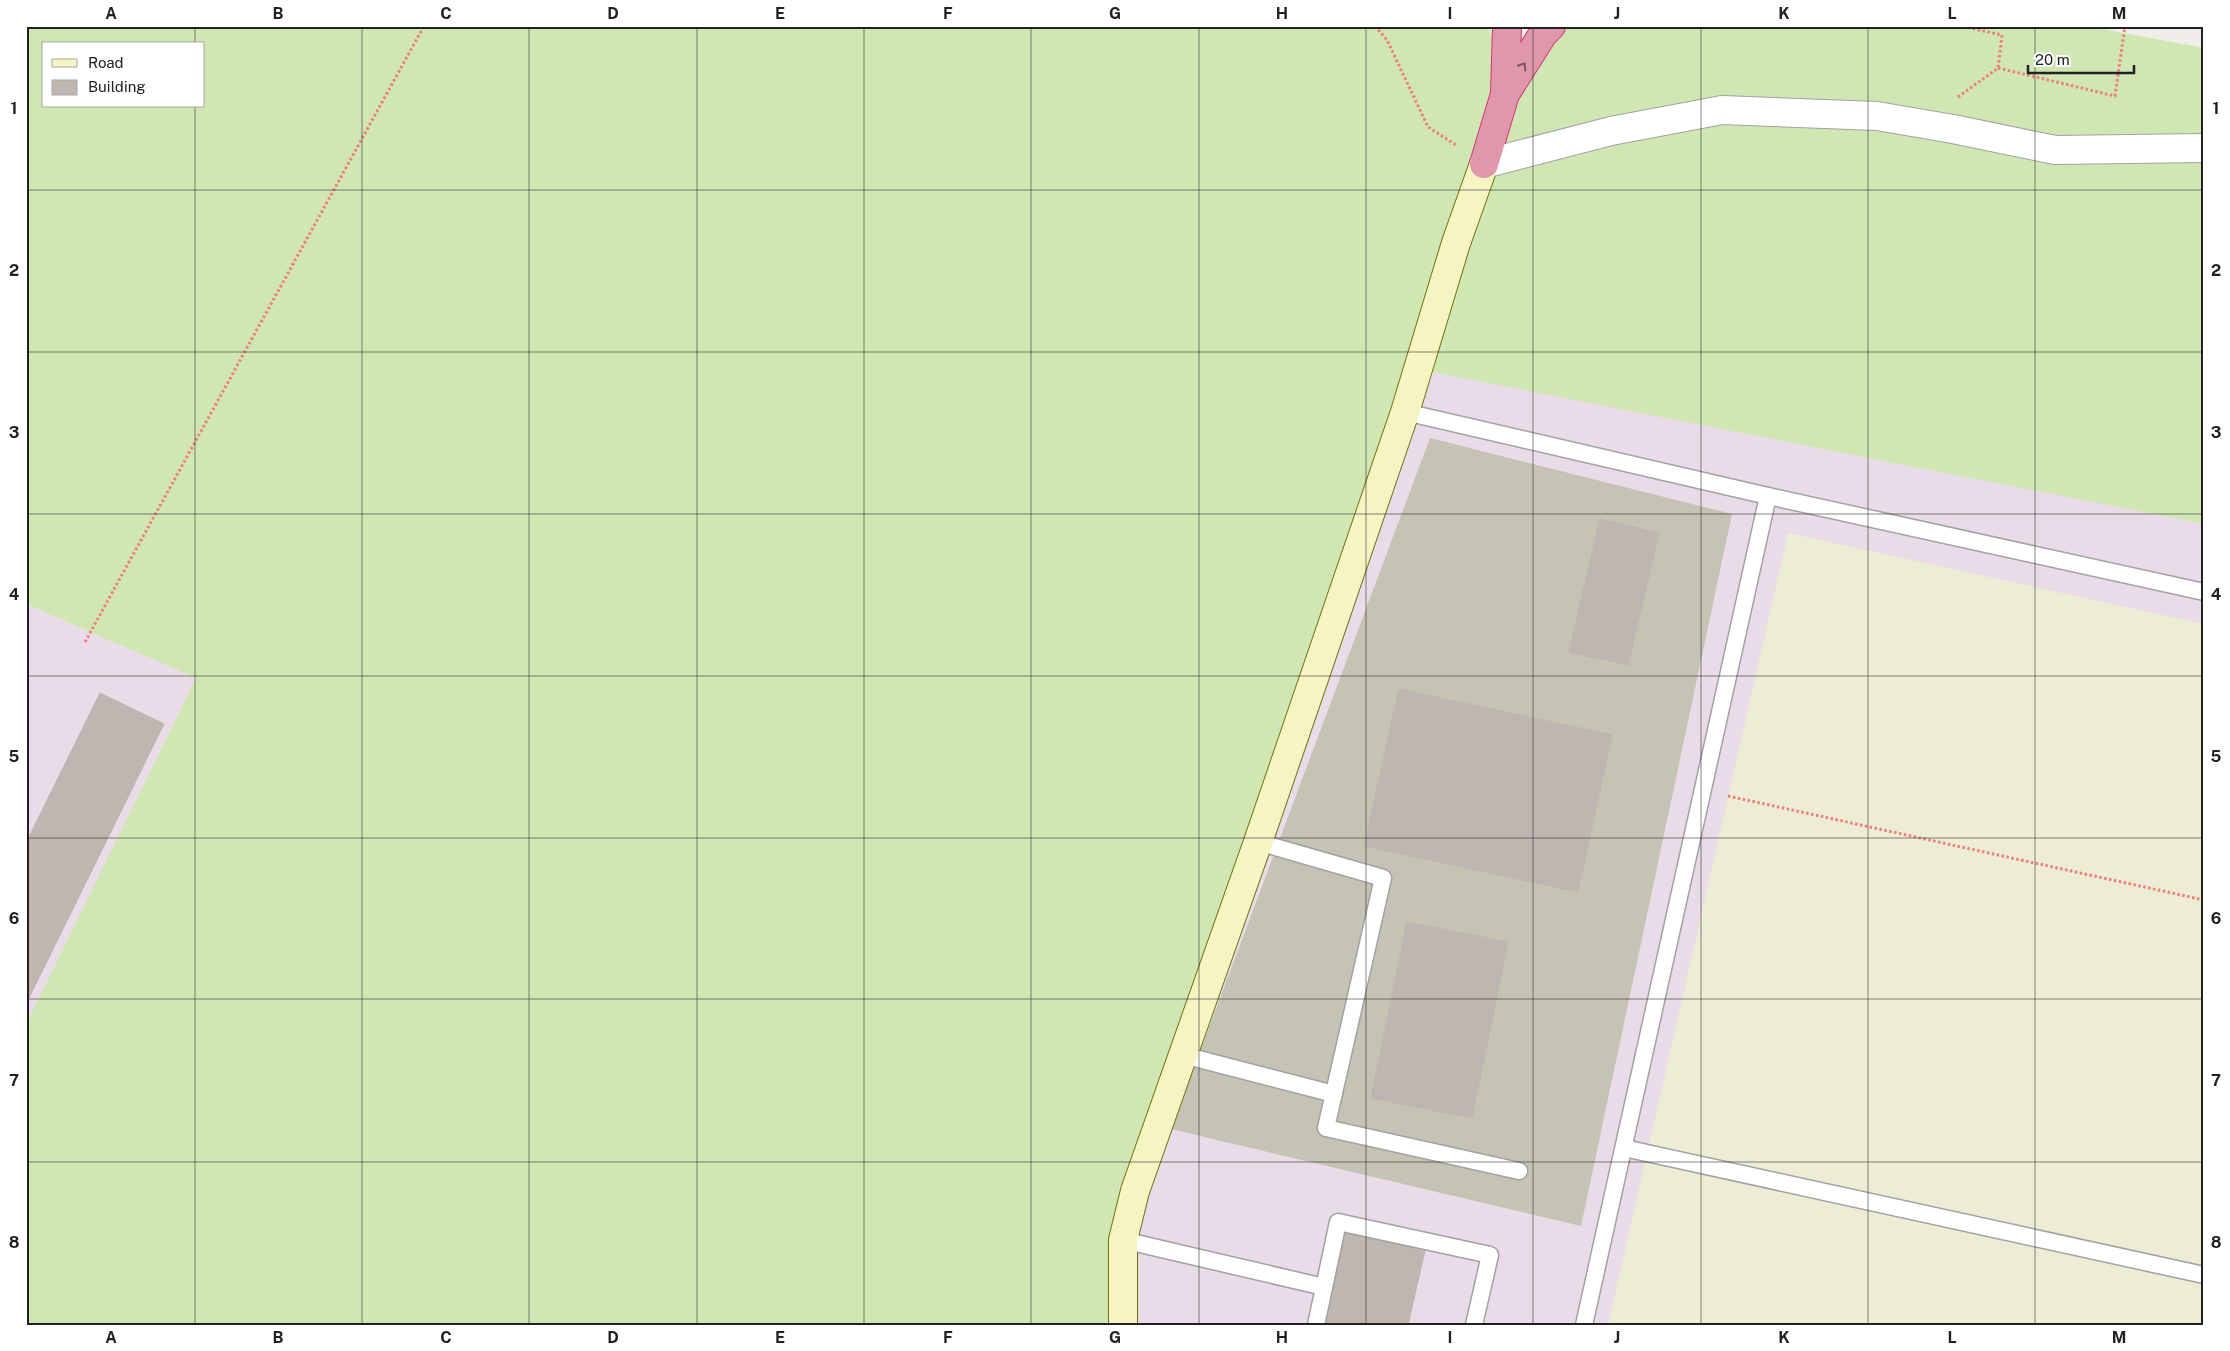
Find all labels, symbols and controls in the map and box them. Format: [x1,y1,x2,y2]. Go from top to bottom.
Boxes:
text: A [105,4,117,23]
text: B [273,4,284,23]
text: C [440,4,452,23]
text: D [607,4,619,23]
text: E [775,4,785,23]
text: F [943,4,953,23]
text: G [1109,4,1121,23]
text: H [1276,4,1288,23]
text: I [1448,4,1452,23]
text: J [1614,4,1620,23]
text: K [1778,4,1790,23]
text: L [1947,4,1957,23]
text: M [2112,4,2126,23]
legend [42,42,205,108]
scale bar [2028,42,2134,74]
text: 20 m [2035,51,2070,68]
text: Road [88,54,124,71]
one-way arrow [1516,62,1526,71]
text: Building [88,78,146,95]
text: 1 [11,99,17,118]
text: 1 [2213,99,2219,118]
text: 2 [9,261,19,280]
text: 2 [2211,261,2221,280]
text: 3 [9,423,19,442]
text: 3 [2211,423,2221,442]
text: 4 [9,585,20,604]
text: 4 [2211,585,2222,604]
text: 5 [9,747,20,766]
text: 5 [2211,747,2222,766]
text: 6 [9,909,19,928]
text: 6 [2211,909,2221,928]
text: 7 [9,1071,19,1090]
text: 7 [2211,1071,2221,1090]
text: 8 [9,1233,20,1252]
text: 8 [2211,1233,2222,1252]
text: A [105,1328,117,1347]
text: B [273,1328,284,1347]
text: C [440,1328,452,1347]
text: D [607,1328,619,1347]
text: E [775,1328,785,1347]
text: F [943,1328,953,1347]
text: G [1109,1328,1121,1347]
text: H [1276,1328,1288,1347]
text: I [1448,1328,1452,1347]
text: J [1614,1328,1620,1347]
text: K [1778,1328,1790,1347]
text: L [1947,1328,1957,1347]
text: M [2112,1328,2126,1347]

